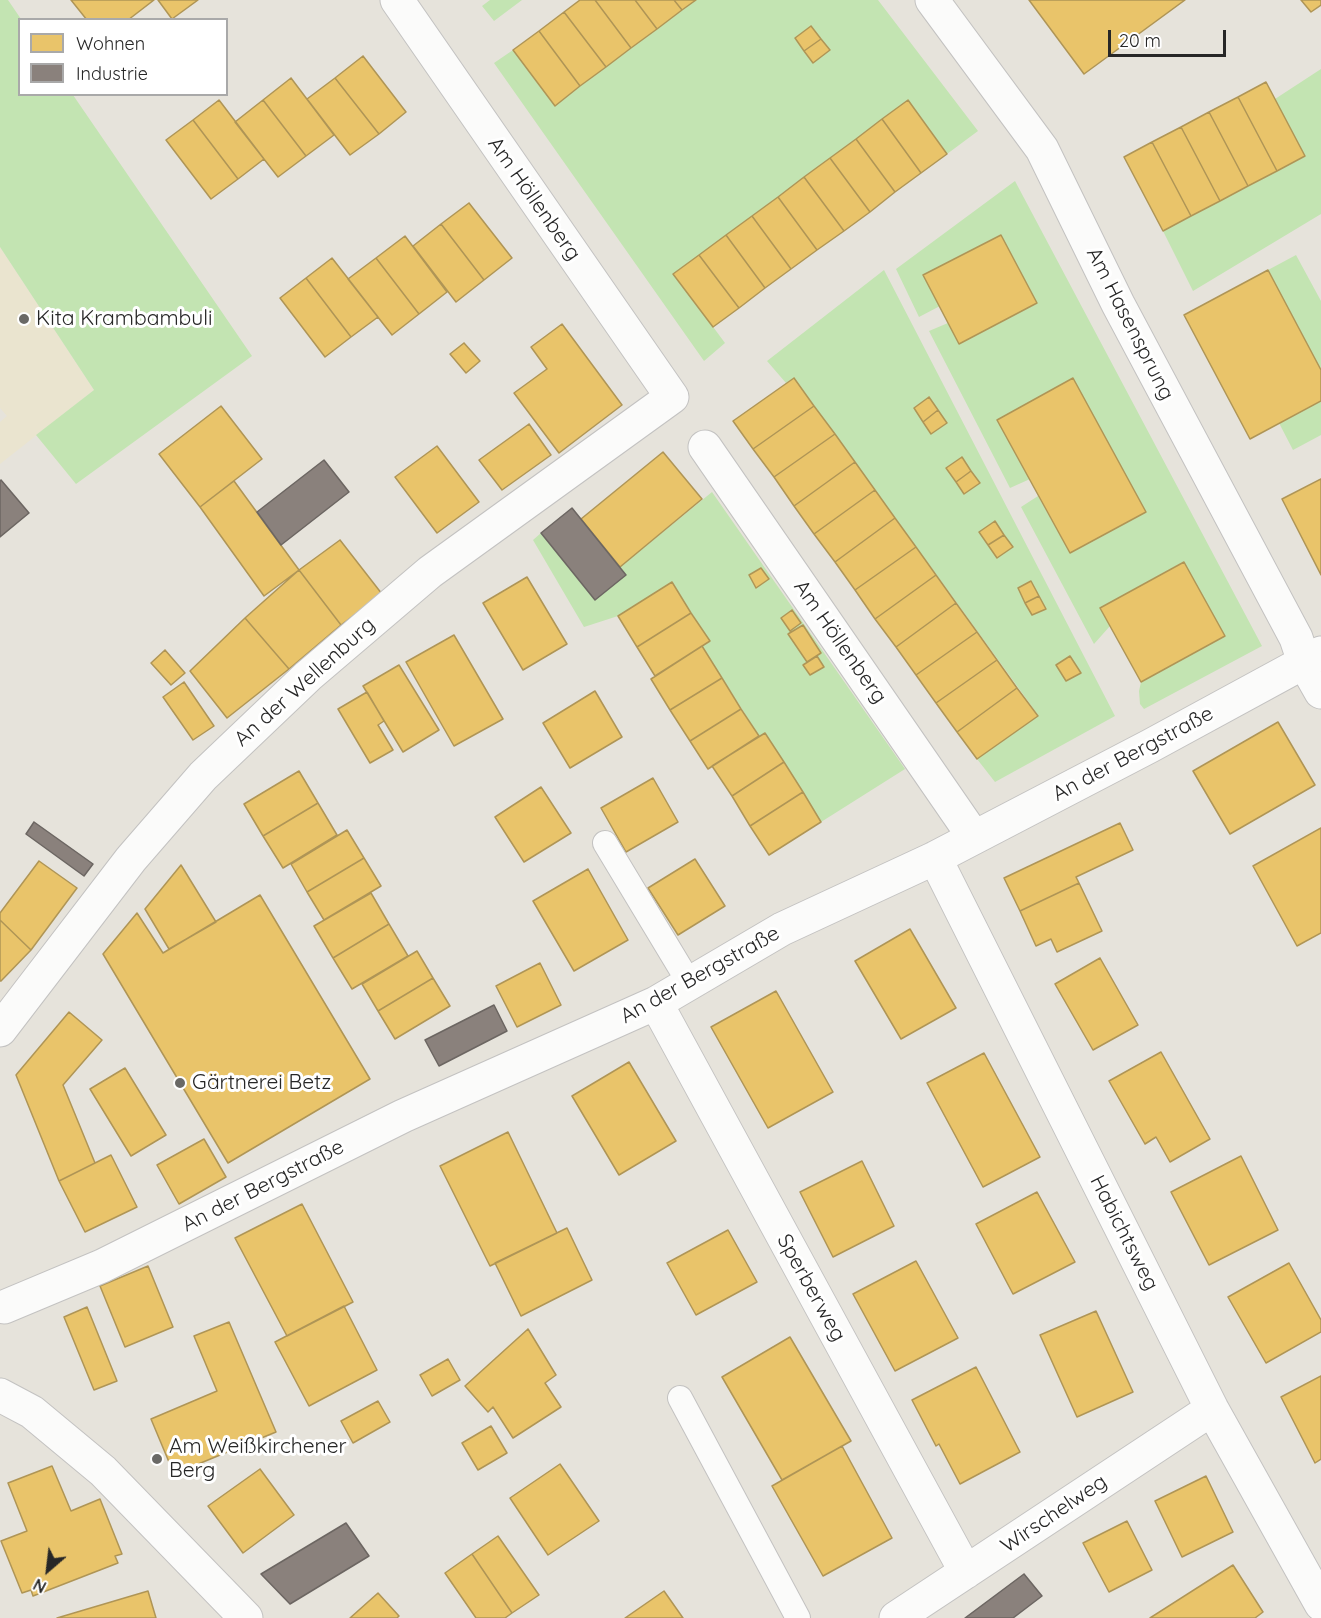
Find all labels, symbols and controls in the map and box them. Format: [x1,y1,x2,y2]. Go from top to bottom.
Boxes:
legend [18,18,228,96]
scale bar [1111,18,1230,56]
text: 20 m [1119,29,1161,52]
text: Wohnen [76,32,145,55]
text: Industrie [76,62,148,85]
street label: Am Höllenberg [482,132,586,266]
street label: Am Hasensprung [1081,243,1179,405]
place label: Kita Krambambuli [36,306,213,332]
marker: Kita Krambambuli [17,312,31,326]
street label: Am Höllenberg [788,575,892,709]
street label: An der Wellenburg [229,612,381,752]
street label: An der Bergstraße [1048,701,1218,807]
street label: An der Bergstraße [616,921,784,1029]
place label: Gärtnerei Betz [192,1070,331,1096]
marker: Gärtnerei Betz [173,1076,187,1090]
street label: An der Bergstraße [178,1134,348,1238]
street label: Habichtsweg [1084,1171,1164,1295]
street label: Sperberweg [771,1230,851,1346]
place label: Am Weißkirchener Berg [169,1434,347,1484]
marker: Am Weißkirchener Berg [150,1452,164,1466]
street label: Wirschelweg [996,1469,1112,1559]
north arrow [18,1540,78,1600]
text: N [30,1574,49,1597]

